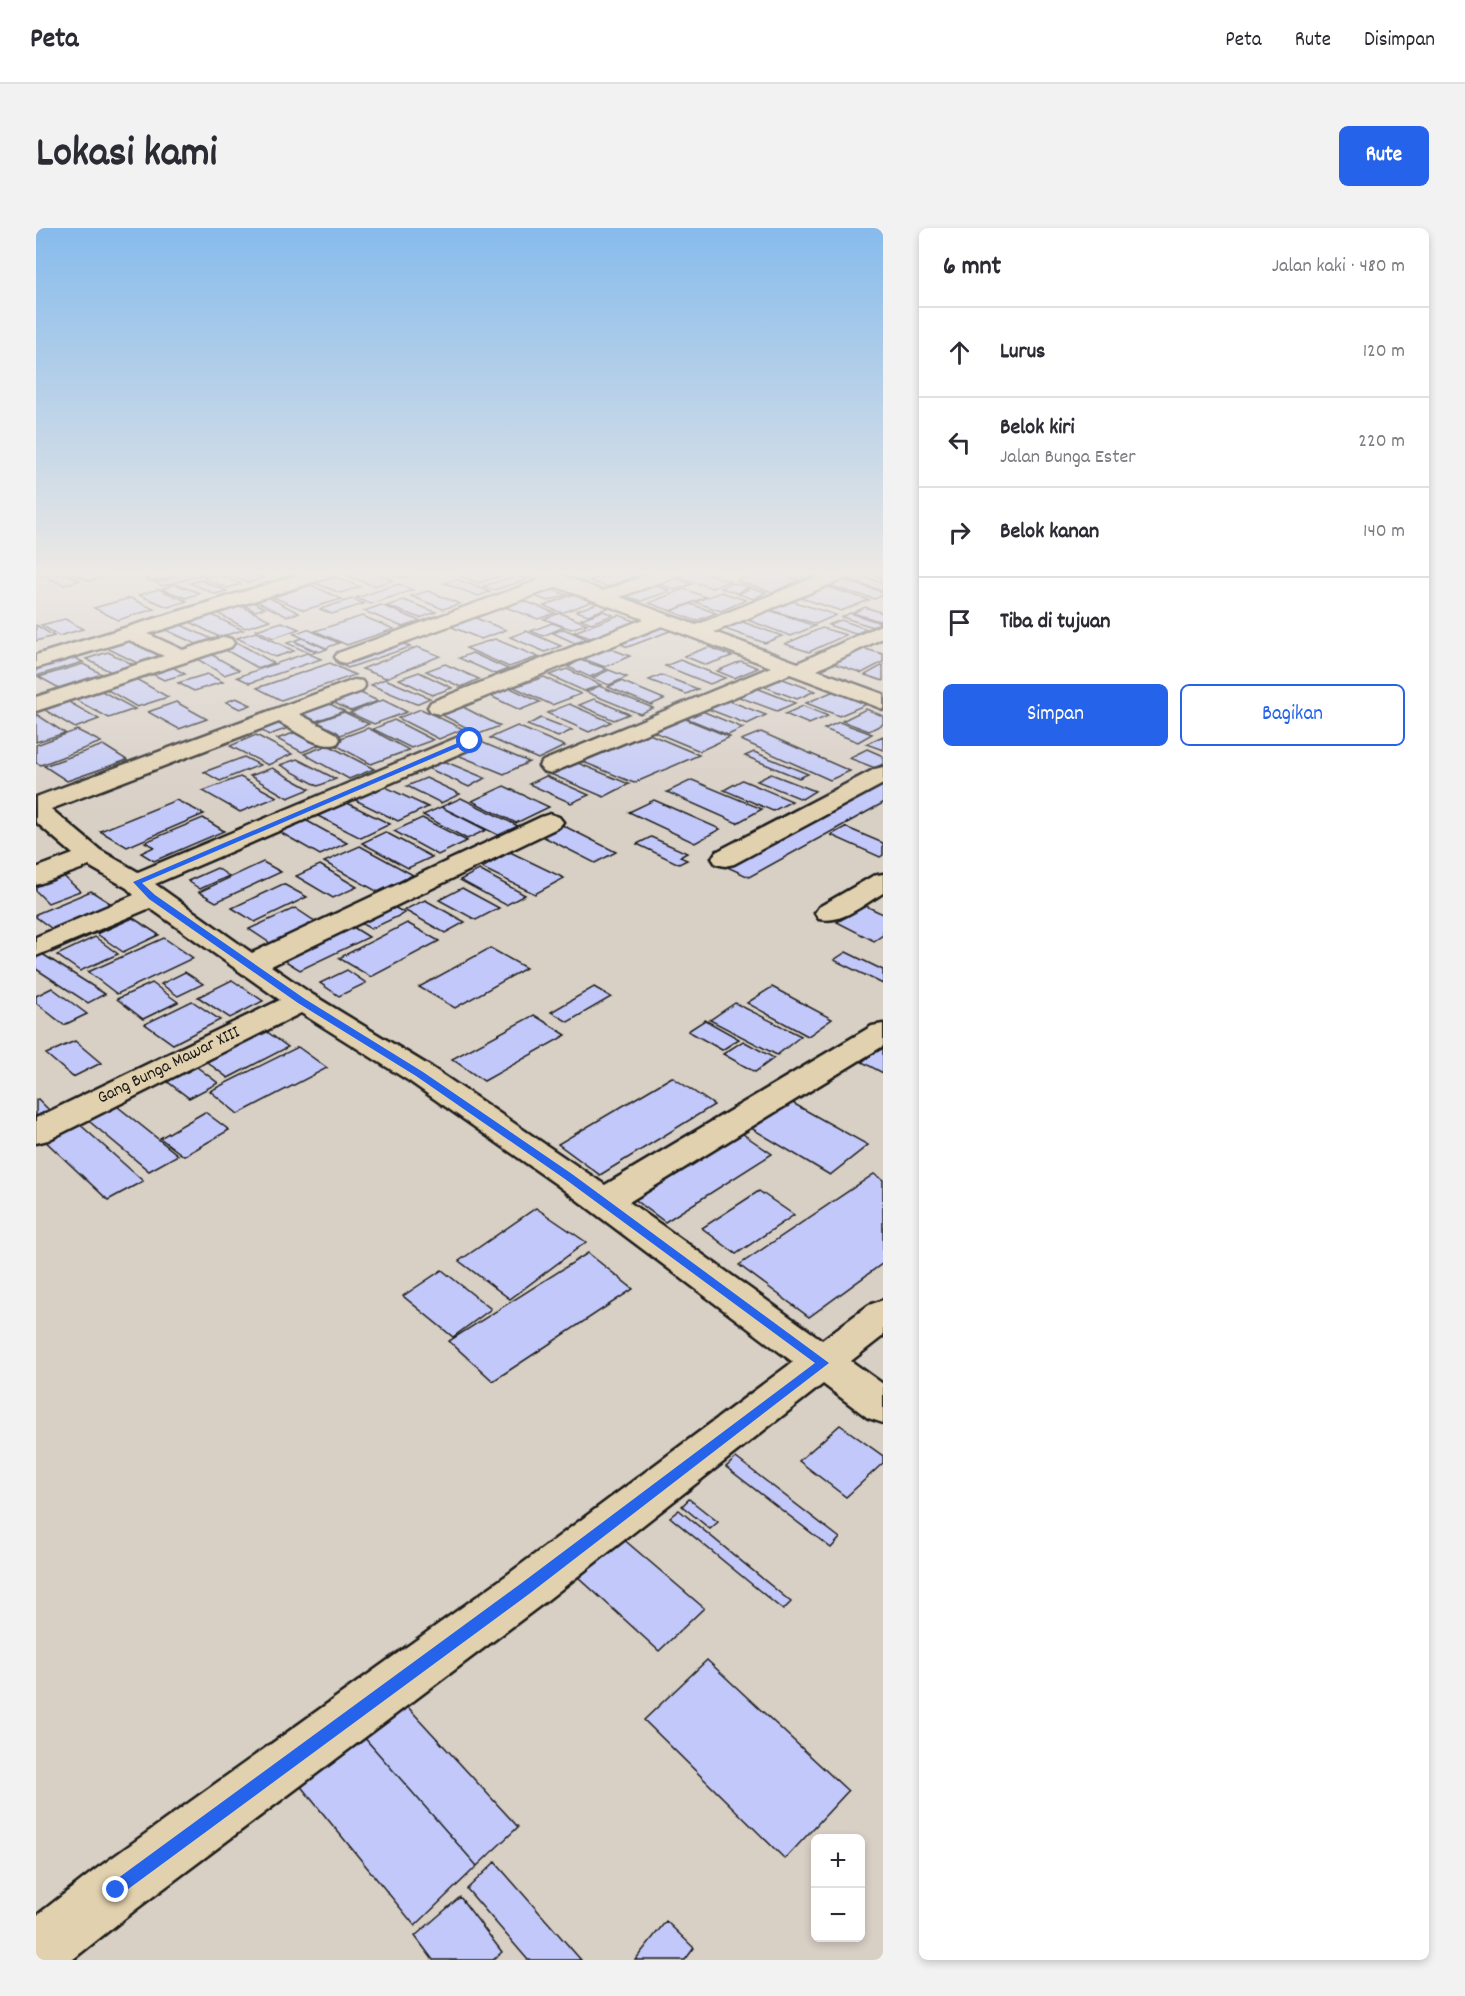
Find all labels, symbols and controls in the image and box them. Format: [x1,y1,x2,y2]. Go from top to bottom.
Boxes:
text: Peta [30,21,79,61]
text: Peta [1225,26,1262,56]
text: Rute [1295,26,1331,56]
text: Disimpan [1364,26,1435,56]
text: Lokasi kami [36,126,217,186]
button: Rute [1339,126,1429,186]
text: 6 mnt [943,249,1001,286]
text: Jalan kaki · 480 m [1272,253,1405,281]
icon: ahead [943,336,976,369]
text: Lurus [1000,337,1045,368]
text: 120 m [1363,338,1405,366]
text: Belok kiri [1000,413,1074,444]
icon: left [943,426,976,459]
text: 220 m [1358,428,1405,456]
text: Jalan Bunga Ester [1000,444,1136,472]
icon: right [943,516,976,549]
text: Belok kanan [1000,517,1099,548]
text: 140 m [1363,518,1405,546]
icon: arrive [943,606,976,639]
text: Tiba di tujuan [1000,607,1110,638]
button: Simpan [943,684,1168,746]
button: Bagikan [1180,684,1405,746]
route start [456,727,482,753]
street label: Gang Bunga Mawar XIII [93,1020,245,1111]
map controls [811,1834,865,1942]
button: + [811,1834,865,1888]
route end [102,1876,128,1902]
button: − [811,1888,865,1942]

